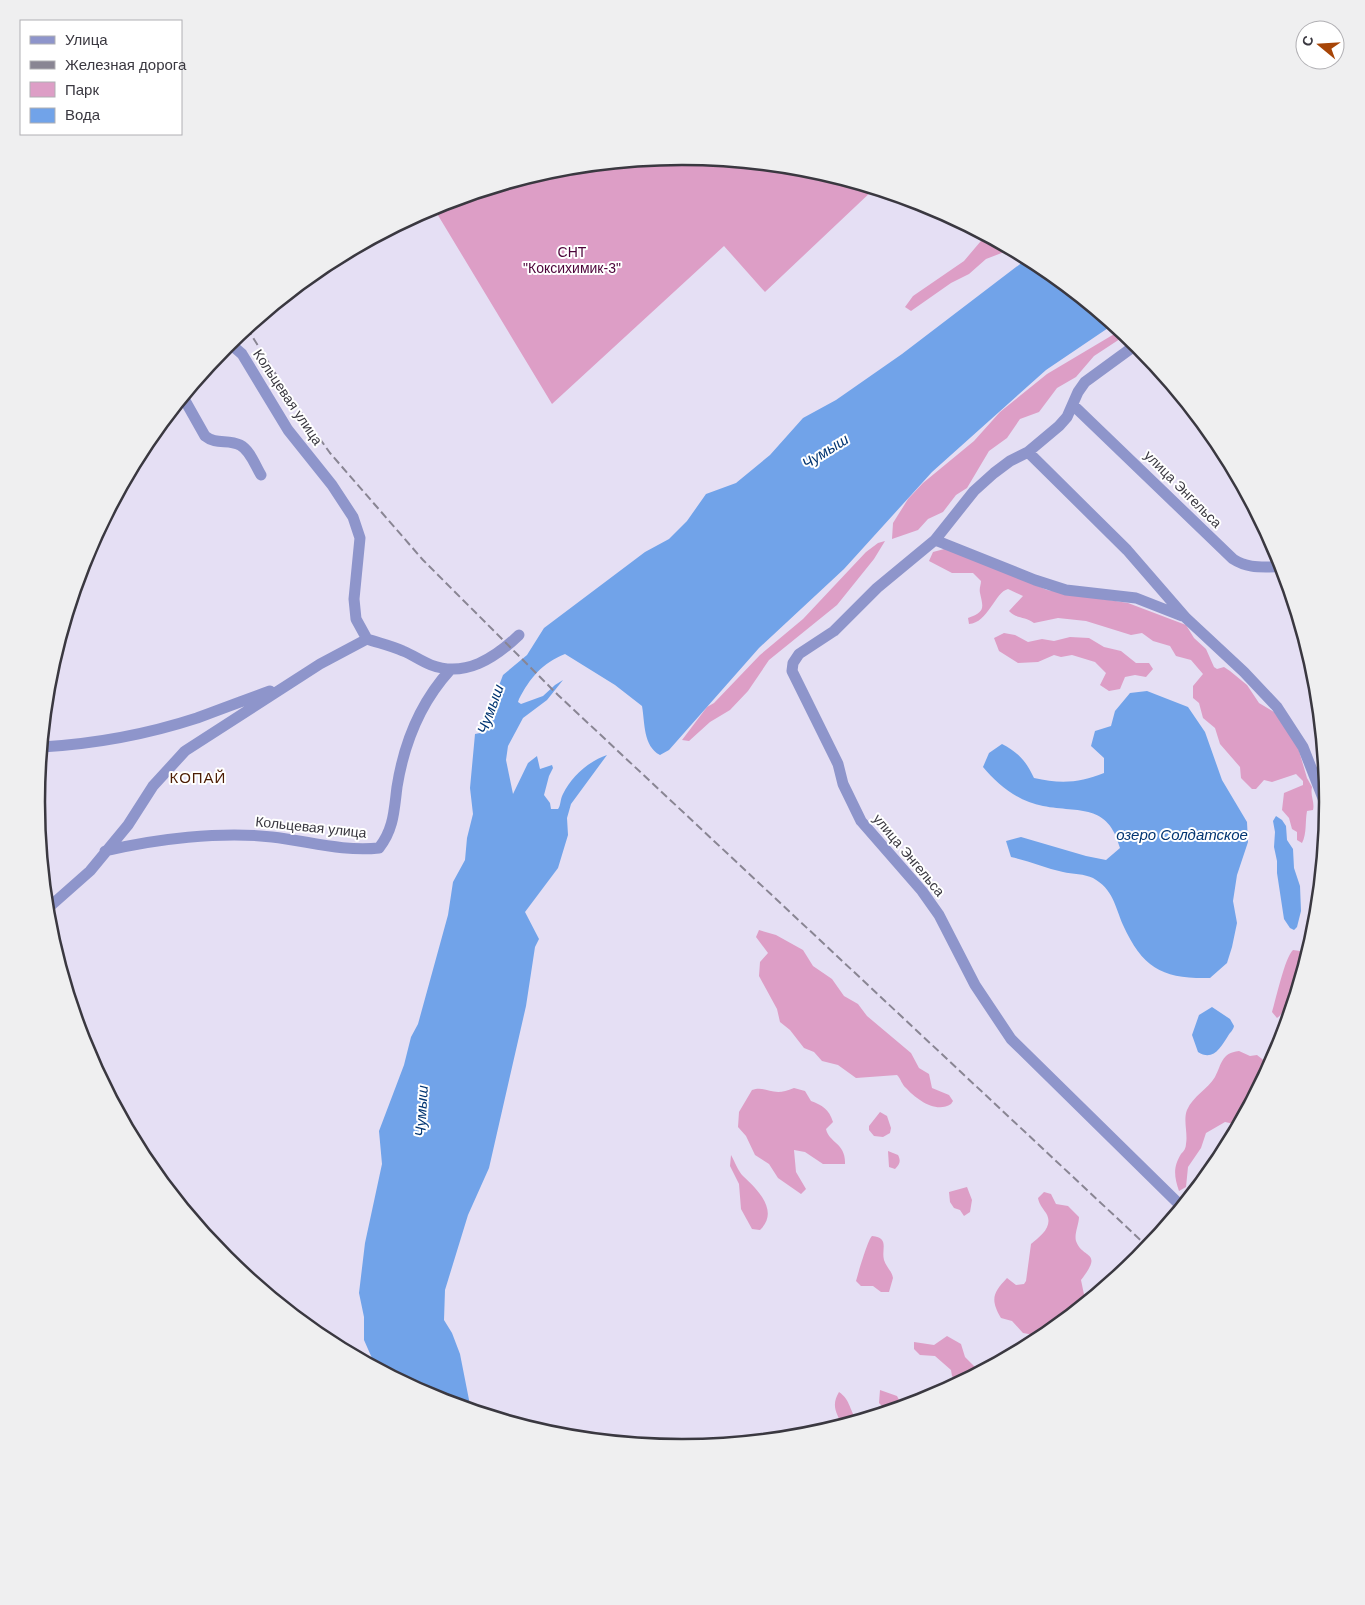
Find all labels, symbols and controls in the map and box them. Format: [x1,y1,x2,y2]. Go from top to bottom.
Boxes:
legend [20,20,182,135]
north arrow [1295,20,1345,70]
text: Улица [65,31,108,48]
text: С [1298,34,1317,48]
text: Железная дорога [65,56,187,73]
text: Парк [65,81,99,98]
text: Вода [65,106,101,123]
park label: СНТ "Коксихимик-3" [523,244,621,276]
street label: Кольцевая улица [250,346,326,448]
water label: Чумыш [799,430,852,472]
street label: улица Энгельса [1141,447,1225,531]
water label: Чумыш [473,681,507,736]
district label: КОПАЙ [170,769,226,786]
street label: улица Энгельса [870,811,948,900]
street label: Кольцевая улица [255,813,368,841]
water label: озеро Солдатское [1116,826,1248,843]
water label: Чумыш [411,1084,431,1137]

